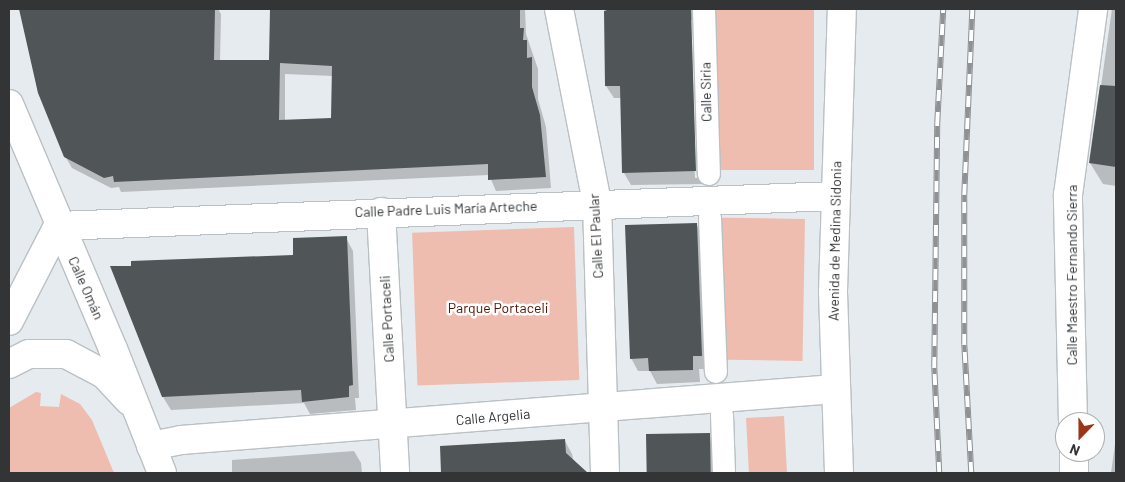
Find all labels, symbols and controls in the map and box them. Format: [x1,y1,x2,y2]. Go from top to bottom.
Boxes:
street label: Calle Siria [697,62,715,122]
street label: Avenida de Medina Sidonia [825,161,845,321]
street label: Calle Maestro Fernando Sierra [1064,185,1080,365]
street label: Calle El Paular [585,193,607,279]
street label: Calle Padre Luis María Arteche [354,197,538,221]
street label: Calle Omán [65,254,107,322]
street label: Calle Portaceli [376,275,398,363]
park label: Parque Portaceli [448,300,548,316]
street label: Calle Argelia [455,405,531,429]
north arrow [1055,412,1105,462]
text: N [1067,441,1082,460]

